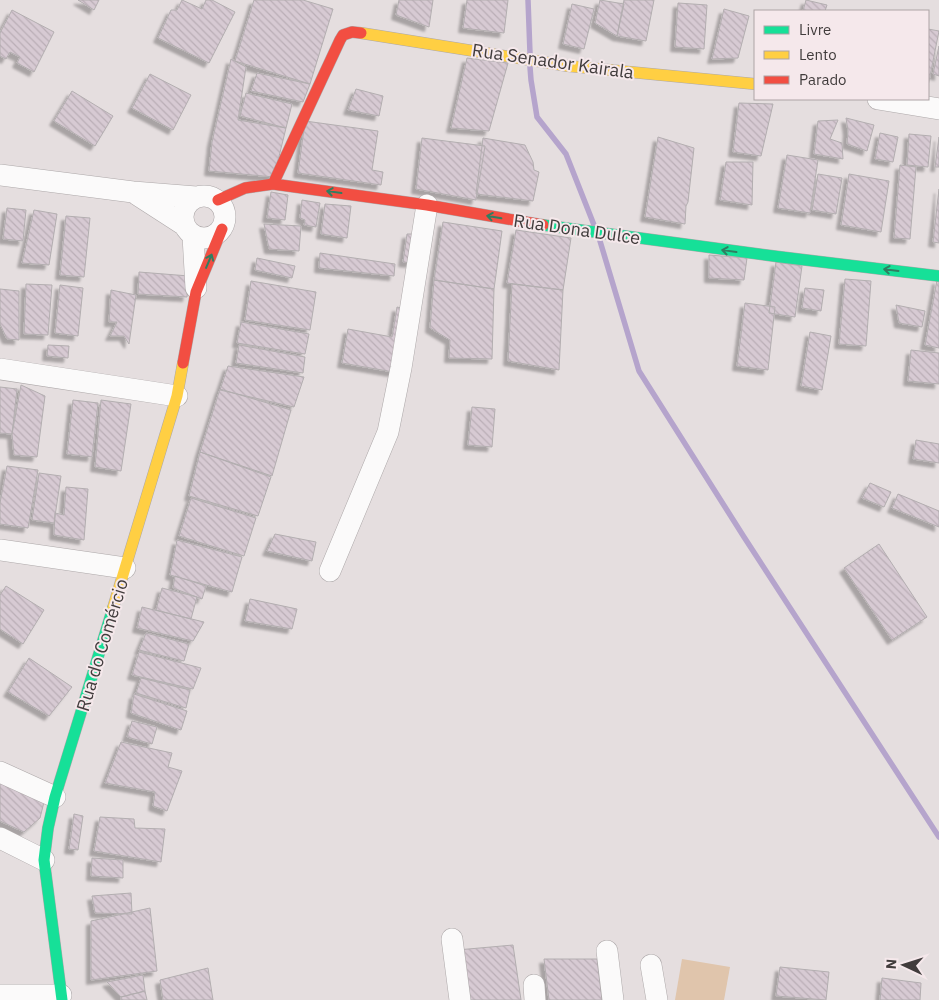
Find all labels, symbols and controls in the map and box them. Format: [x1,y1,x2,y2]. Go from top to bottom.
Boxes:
legend [754,10,929,100]
text: Livre [799,20,831,39]
street label: Rua Senador Kairala [471,38,636,84]
text: Lento [799,45,837,64]
text: Parado [799,70,847,89]
one-way arrow [326,187,342,197]
street label: Rua Dona Dulce [512,209,642,249]
one-way arrow [487,211,503,221]
one-way arrow [722,245,738,255]
one-way arrow [205,254,214,269]
one-way arrow [883,265,899,275]
street label: Rua do Comércio [71,576,133,714]
north arrow [879,940,929,990]
text: N [882,958,900,970]

